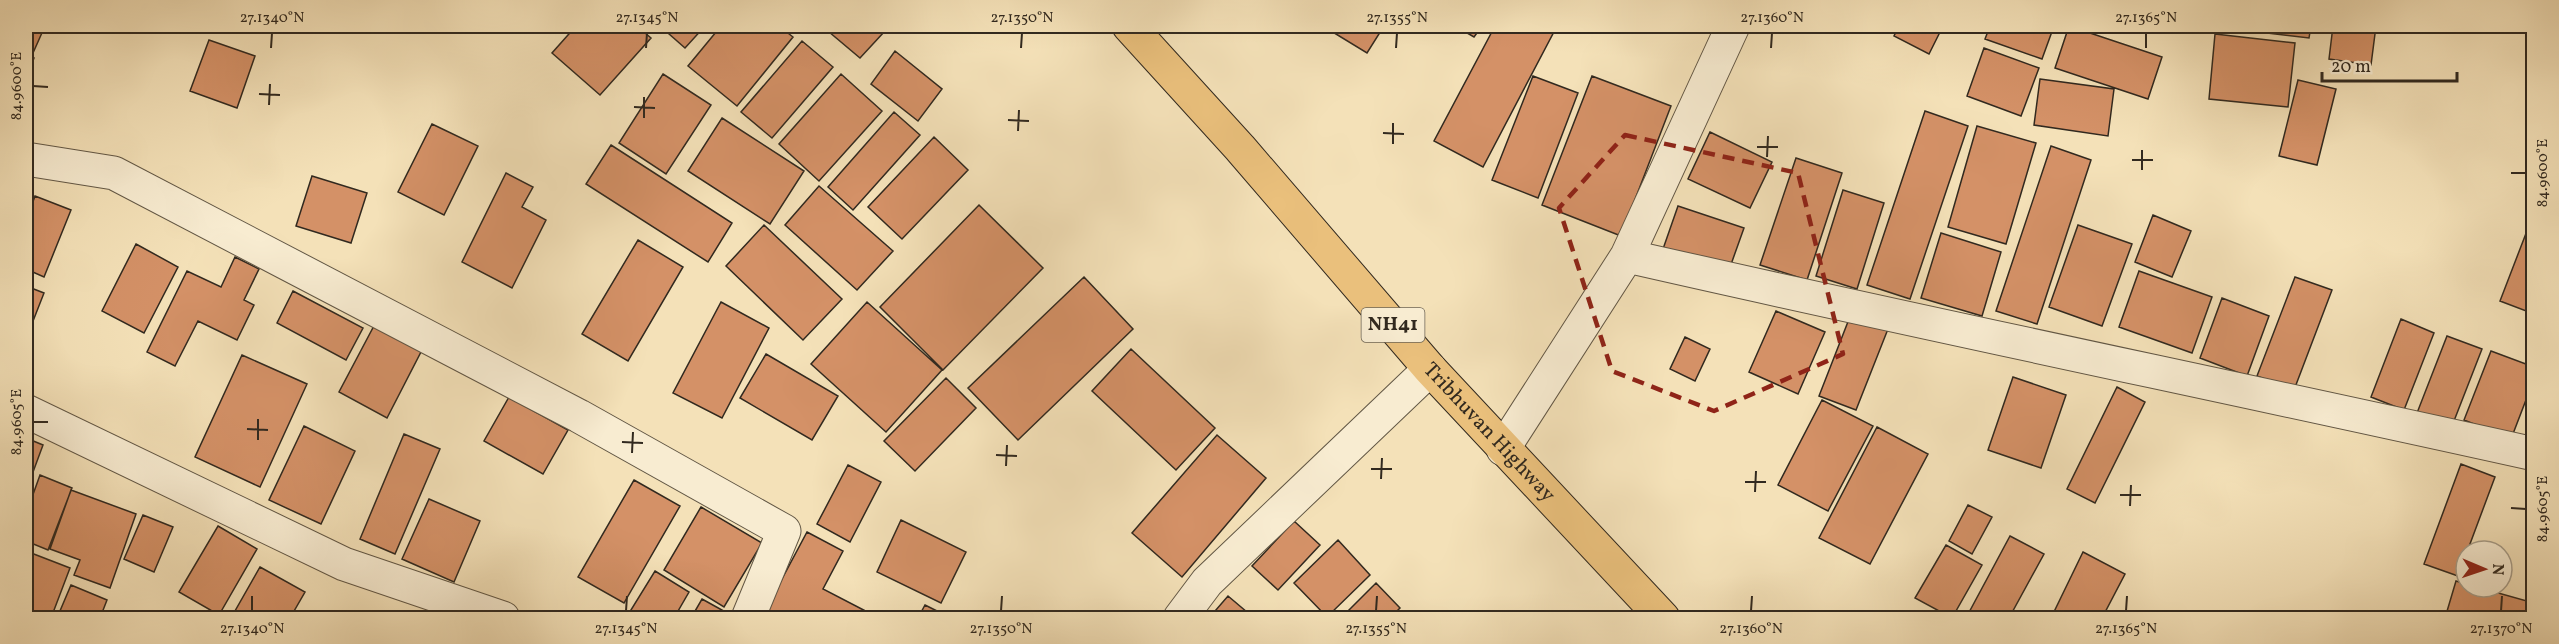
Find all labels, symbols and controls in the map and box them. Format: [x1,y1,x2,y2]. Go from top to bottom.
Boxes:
text: 27.1340°N [240,8,304,29]
text: 27.1345°N [616,8,678,29]
text: 27.1350°N [991,8,1053,29]
text: 27.1355°N [1366,8,1428,29]
text: 27.1360°N [1740,8,1804,29]
text: 27.1365°N [2115,8,2177,29]
scale bar [2322,45,2457,83]
text: 84.9600°E [7,52,28,120]
text: 20 m [2331,55,2371,80]
text: 84.9600°E [2533,139,2554,207]
road number: NH41 [1362,308,1424,342]
street label: Tribhuvan Highway [1416,356,1562,509]
text: 84.9605°E [7,389,28,455]
text: 84.9605°E [2533,476,2554,542]
north arrow [2454,539,2514,599]
text: N [2486,563,2508,576]
text: 27.1340°N [220,619,284,640]
text: 27.1345°N [595,619,657,640]
text: 27.1350°N [970,619,1032,640]
text: 27.1355°N [1345,619,1407,640]
text: 27.1360°N [1719,619,1783,640]
text: 27.1365°N [2095,619,2157,640]
text: 27.1370°N [2470,619,2532,640]

